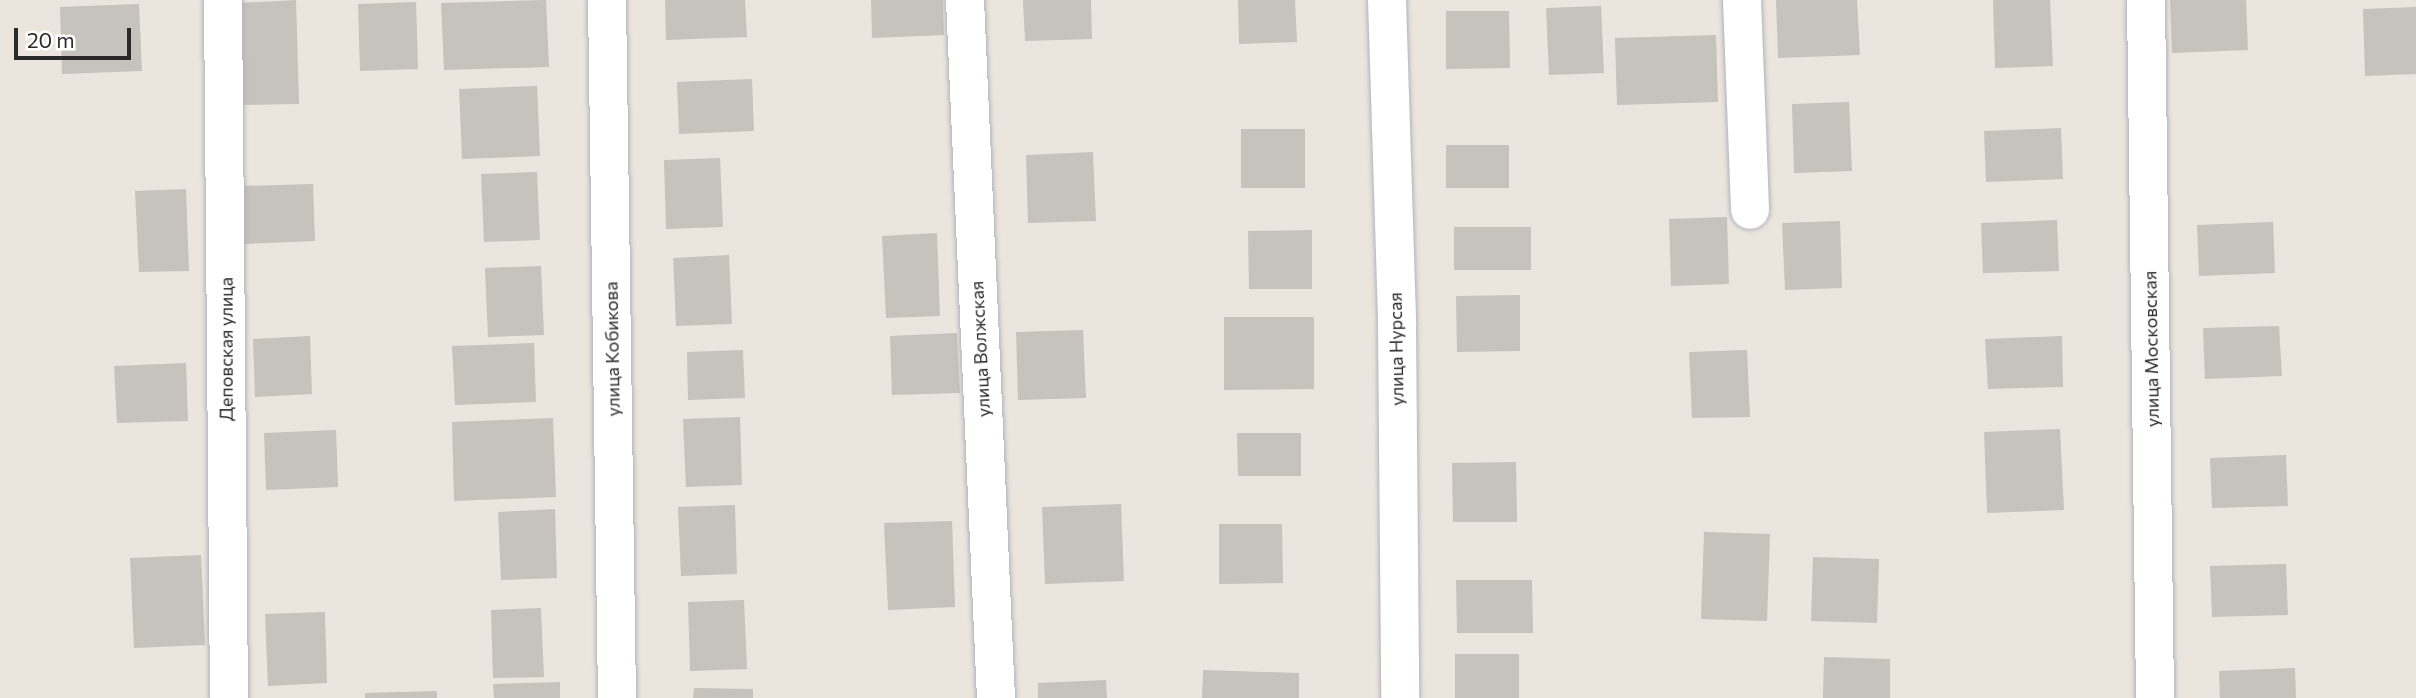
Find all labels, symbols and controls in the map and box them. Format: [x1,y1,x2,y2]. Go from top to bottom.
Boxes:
scale bar [18,14,135,58]
text: 20 m [27,27,75,52]
street label: улица Московская [2139,271,2163,427]
street label: Деповская улица [215,277,237,421]
street label: улица Волжская [966,280,994,418]
street label: улица Кобикова [600,281,624,417]
street label: улица Нурсая [1384,292,1408,406]

